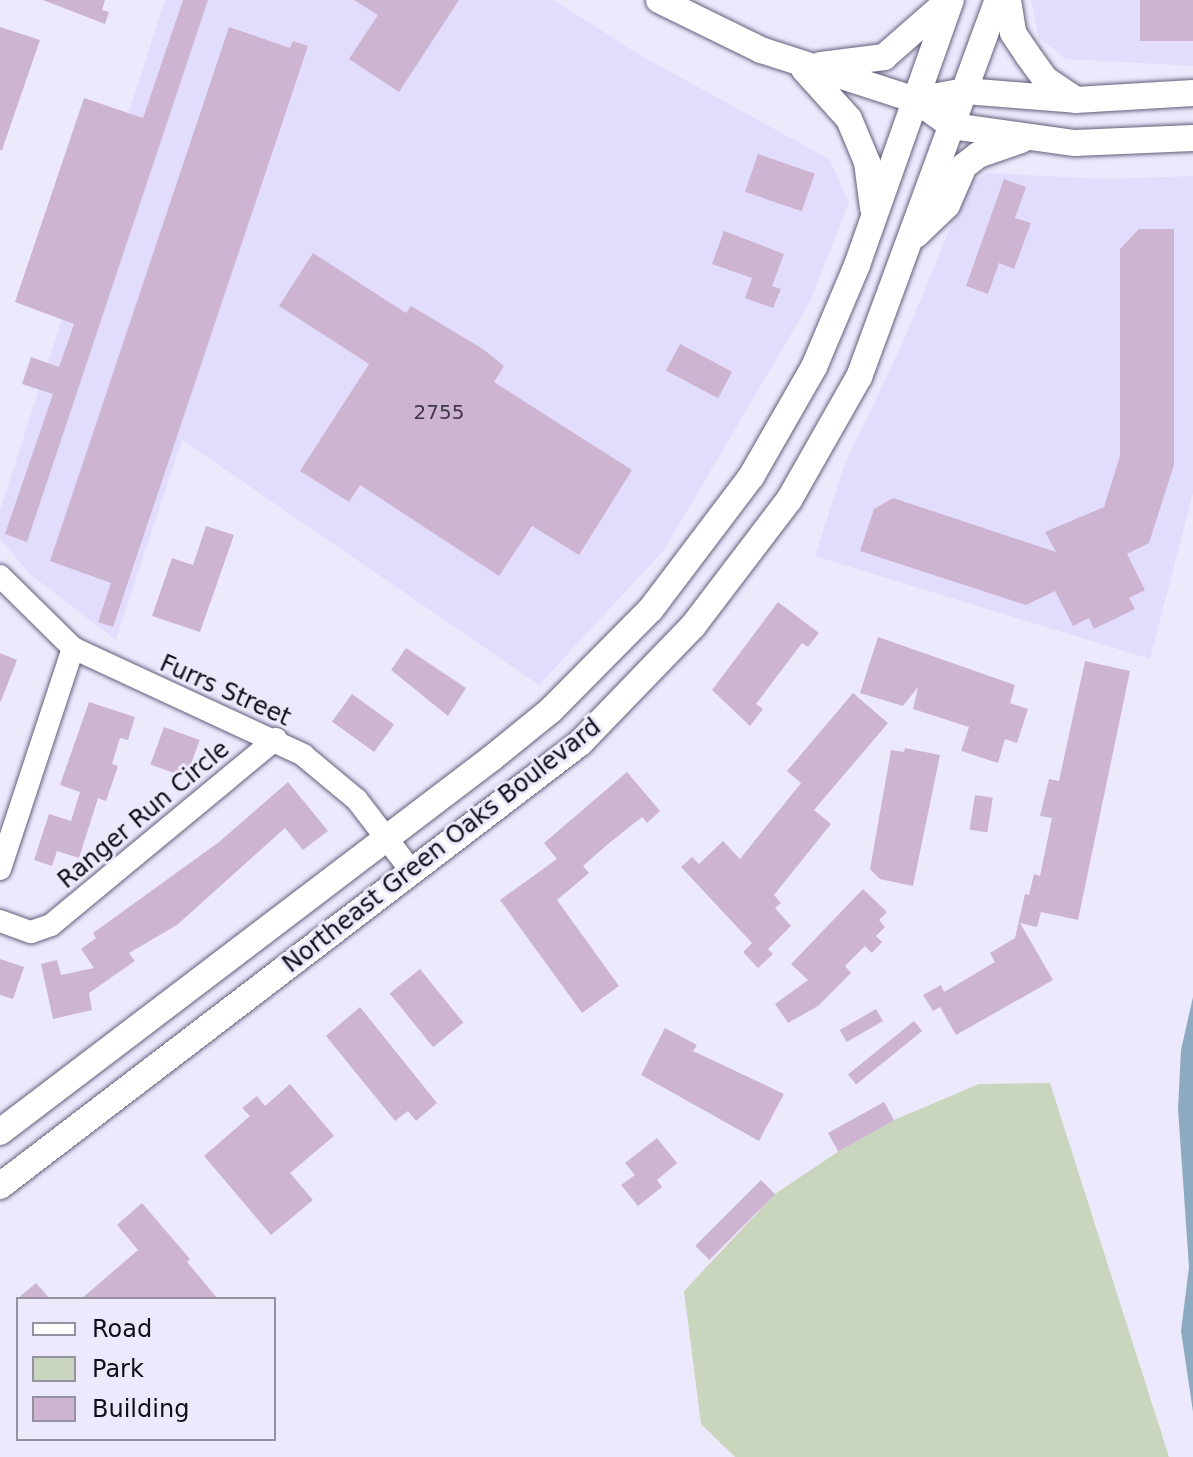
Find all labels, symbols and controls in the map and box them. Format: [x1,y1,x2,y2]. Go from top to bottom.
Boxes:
house number: 2755 [414,400,464,424]
street label: Furrs Street [155,649,295,733]
street label: Northeast Green Oaks Boulevard [277,713,607,979]
street label: Ranger Run Circle [53,735,235,895]
legend [16,1297,276,1441]
text: Road [92,1315,152,1343]
text: Park [92,1355,144,1383]
text: Building [92,1395,189,1423]

